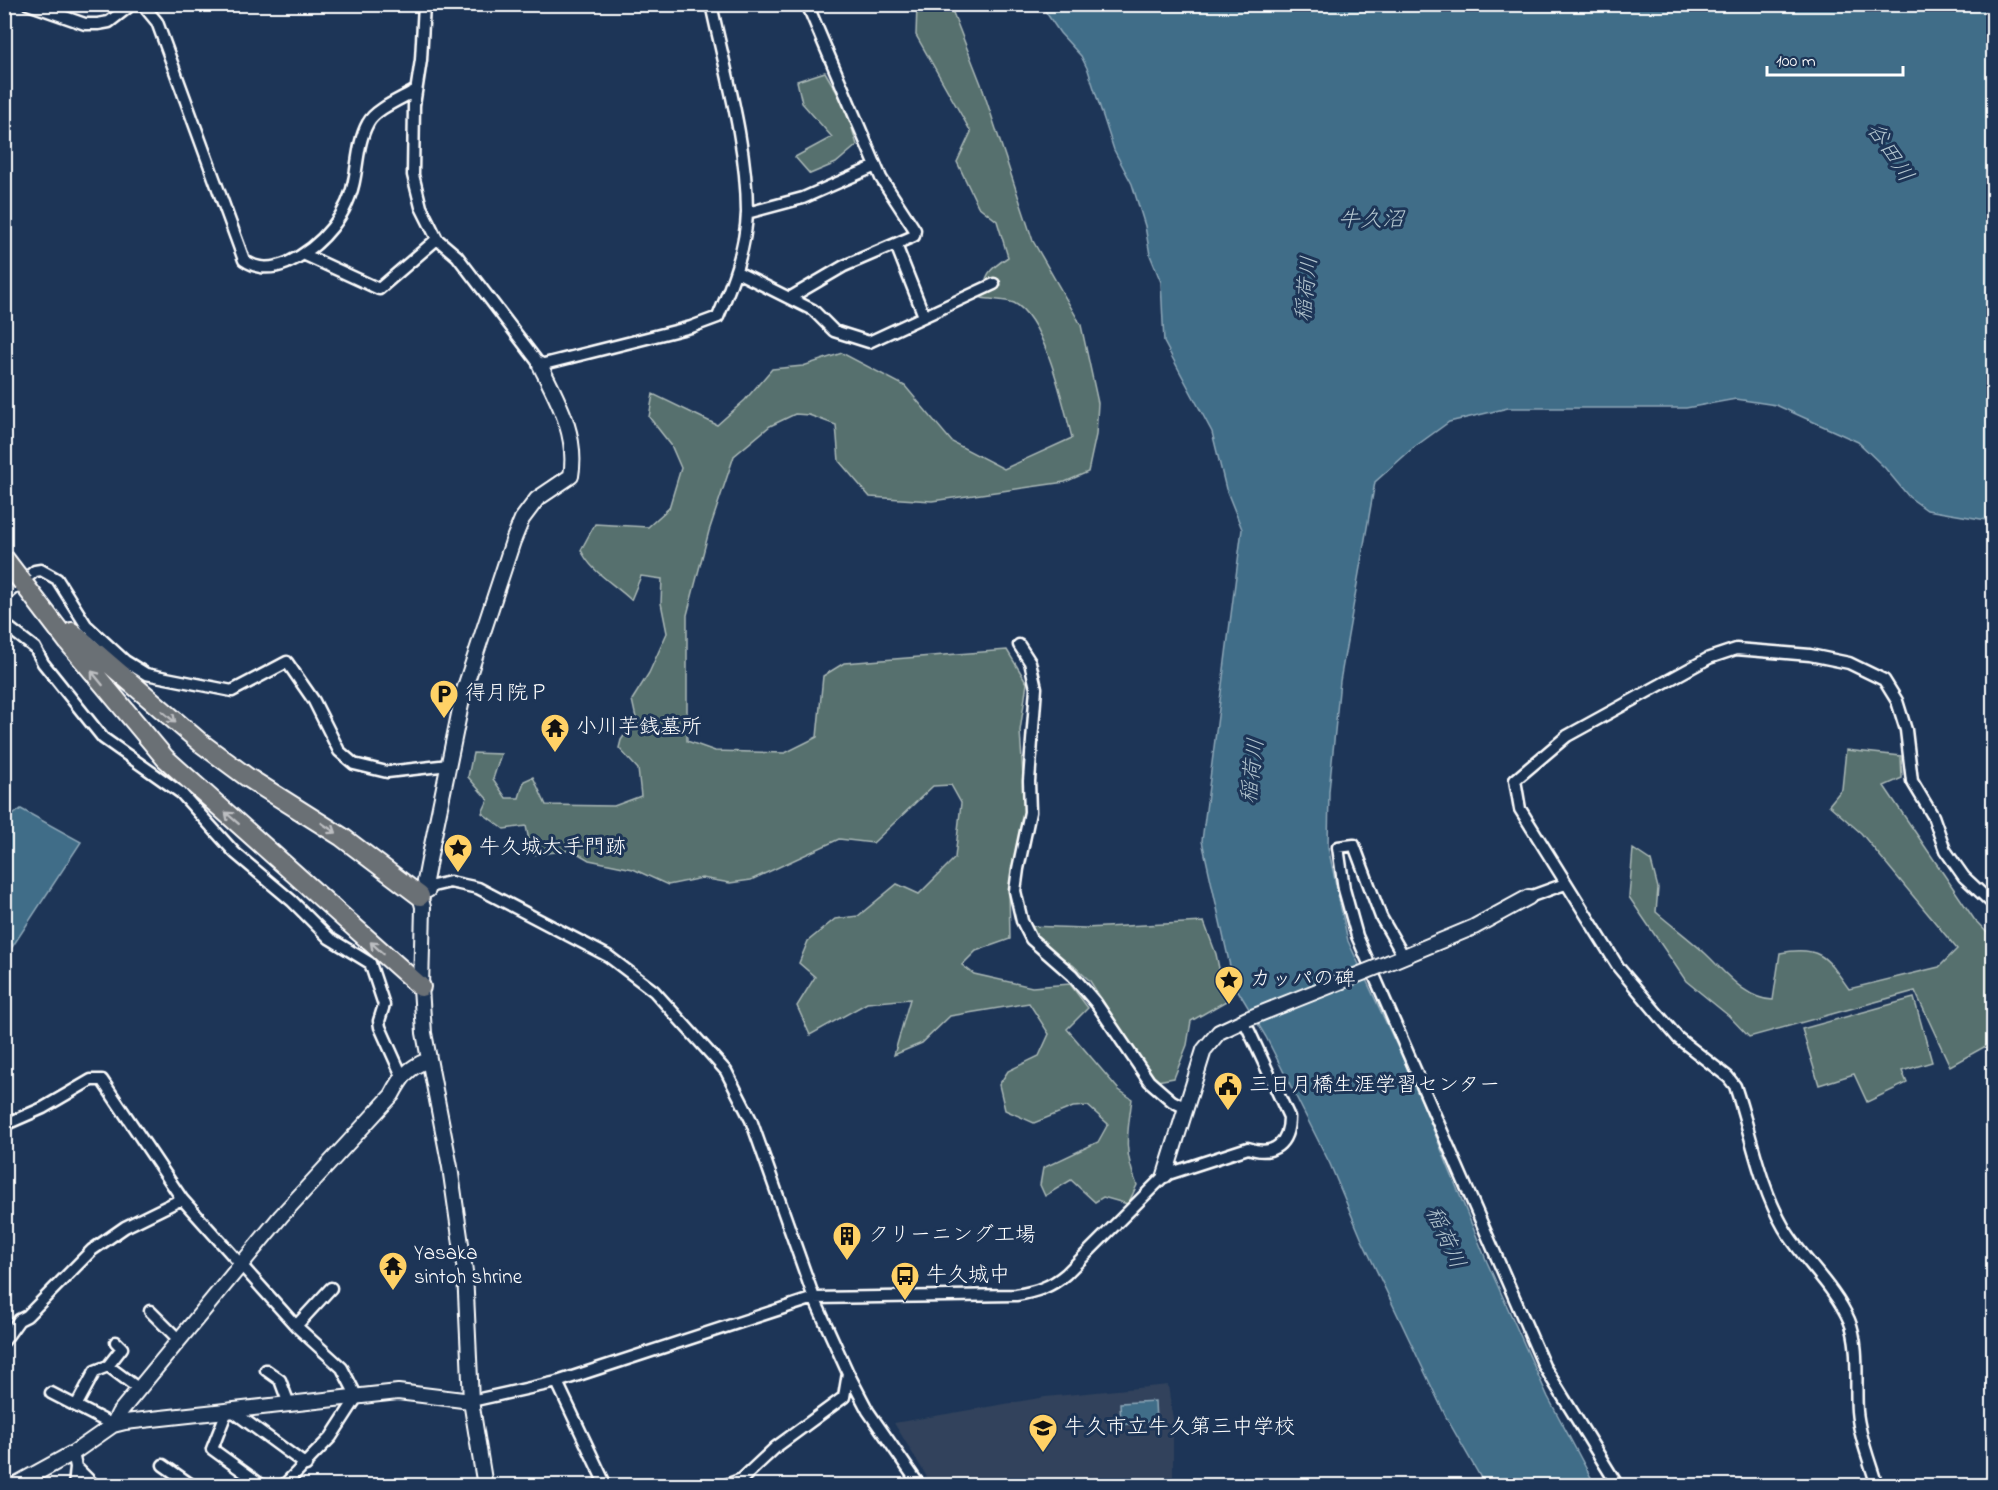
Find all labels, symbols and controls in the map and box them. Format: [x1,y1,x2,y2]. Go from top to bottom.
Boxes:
scale bar [1767,39,1904,77]
text: 100 m [1776,49,1816,75]
water label: 谷田川 [1858,117,1920,189]
water label: 牛久沼 [1338,205,1406,237]
water label: 稲荷川 [1289,255,1327,323]
one-way arrow [91,670,104,686]
parking icon: 得月院Ｐ [428,678,460,720]
place label: 得月院Ｐ [465,679,549,709]
one-way arrow [161,710,176,724]
temple icon: 小川芋銭墓所 [539,712,571,754]
place label: 小川芋銭墓所 [576,713,702,743]
water label: 稲荷川 [1234,736,1274,806]
one-way arrow [225,811,240,825]
one-way arrow [320,822,337,834]
place icon: 牛久城大手門跡 [442,832,474,874]
place label: 牛久城大手門跡 [479,833,626,863]
one-way arrow [370,941,385,955]
place icon: カッパの碑 [1213,964,1245,1006]
place label: カッパの碑 [1250,965,1355,995]
public building icon: 三日月橋生涯学習センター [1212,1070,1244,1112]
place label: 三日月橋生涯学習センター [1249,1071,1500,1101]
water label: 稲荷川 [1416,1201,1472,1275]
building icon: クリーニング工場 [831,1220,863,1262]
place label: クリーニング工場 [868,1221,1036,1251]
place label: Yasaka sintoh shrine [414,1239,523,1293]
temple icon: Yasaka sintoh shrine [377,1250,409,1292]
bus stop icon: 牛久城中 [889,1260,921,1302]
place label: 牛久城中 [926,1261,1010,1291]
school or university icon: 牛久市立牛久第三中学校 [1027,1412,1059,1454]
place label: 牛久市立牛久第三中学校 [1064,1413,1295,1443]

